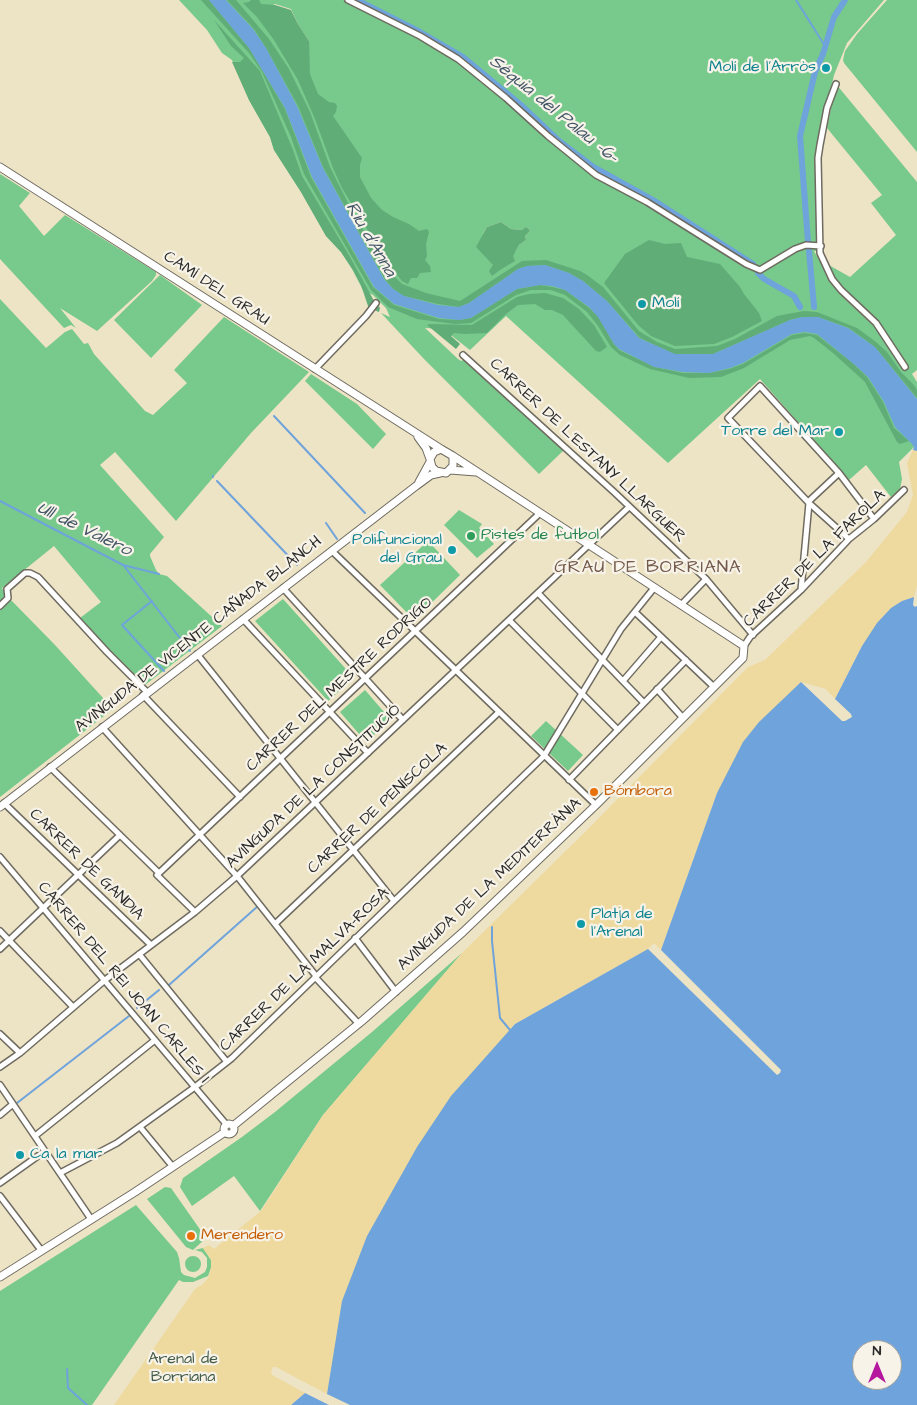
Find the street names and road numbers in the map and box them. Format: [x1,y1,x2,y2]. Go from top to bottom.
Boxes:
street label: CAMÍ DEL GRAU [159,248,273,330]
street label: CARRER DE L'ESTANY LLARGUER [485,355,689,547]
street label: CARRER DE LA FAROLA [740,486,890,632]
street label: AVINGUDA DE VICENTE CAÑADA BLANCH [72,533,326,737]
street label: CARRER DEL MESTRE RODRIGO [243,594,437,776]
street label: AVINGUDA DE LA CONSTITUCIÓ [223,701,405,873]
street label: CARRER DE PENÍSCOLA [304,739,452,879]
street label: AVINGUDA DE LA MEDITERRÀNIA [394,795,586,975]
street label: CARRER DE GANDIA [25,805,147,925]
street label: CARRER DEL REI JOAN CARLES I [33,878,213,1088]
street label: CARRER DE LA MALVA-ROSA [216,884,394,1056]

